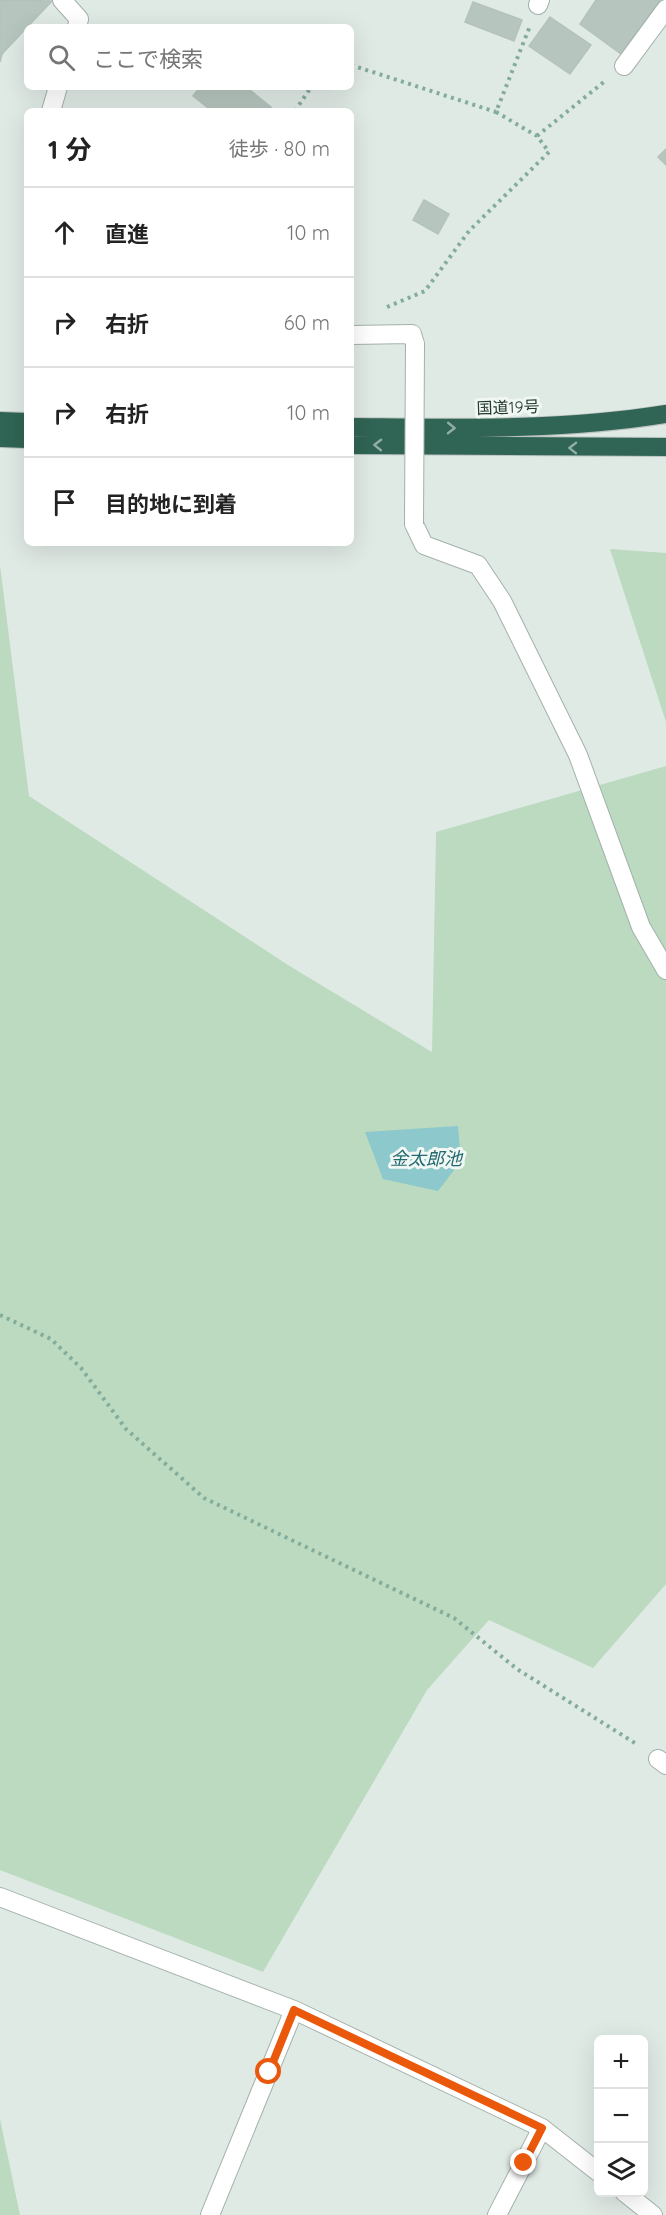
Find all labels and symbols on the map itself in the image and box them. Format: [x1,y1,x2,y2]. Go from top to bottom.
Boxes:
street label: 国道19号 [476,396,540,418]
one-way arrow [447,422,456,434]
one-way arrow [373,439,382,451]
one-way arrow [568,442,577,454]
water label: 金太郎池 [390,1147,464,1170]
route start [255,2058,281,2084]
route end [510,2149,536,2175]

